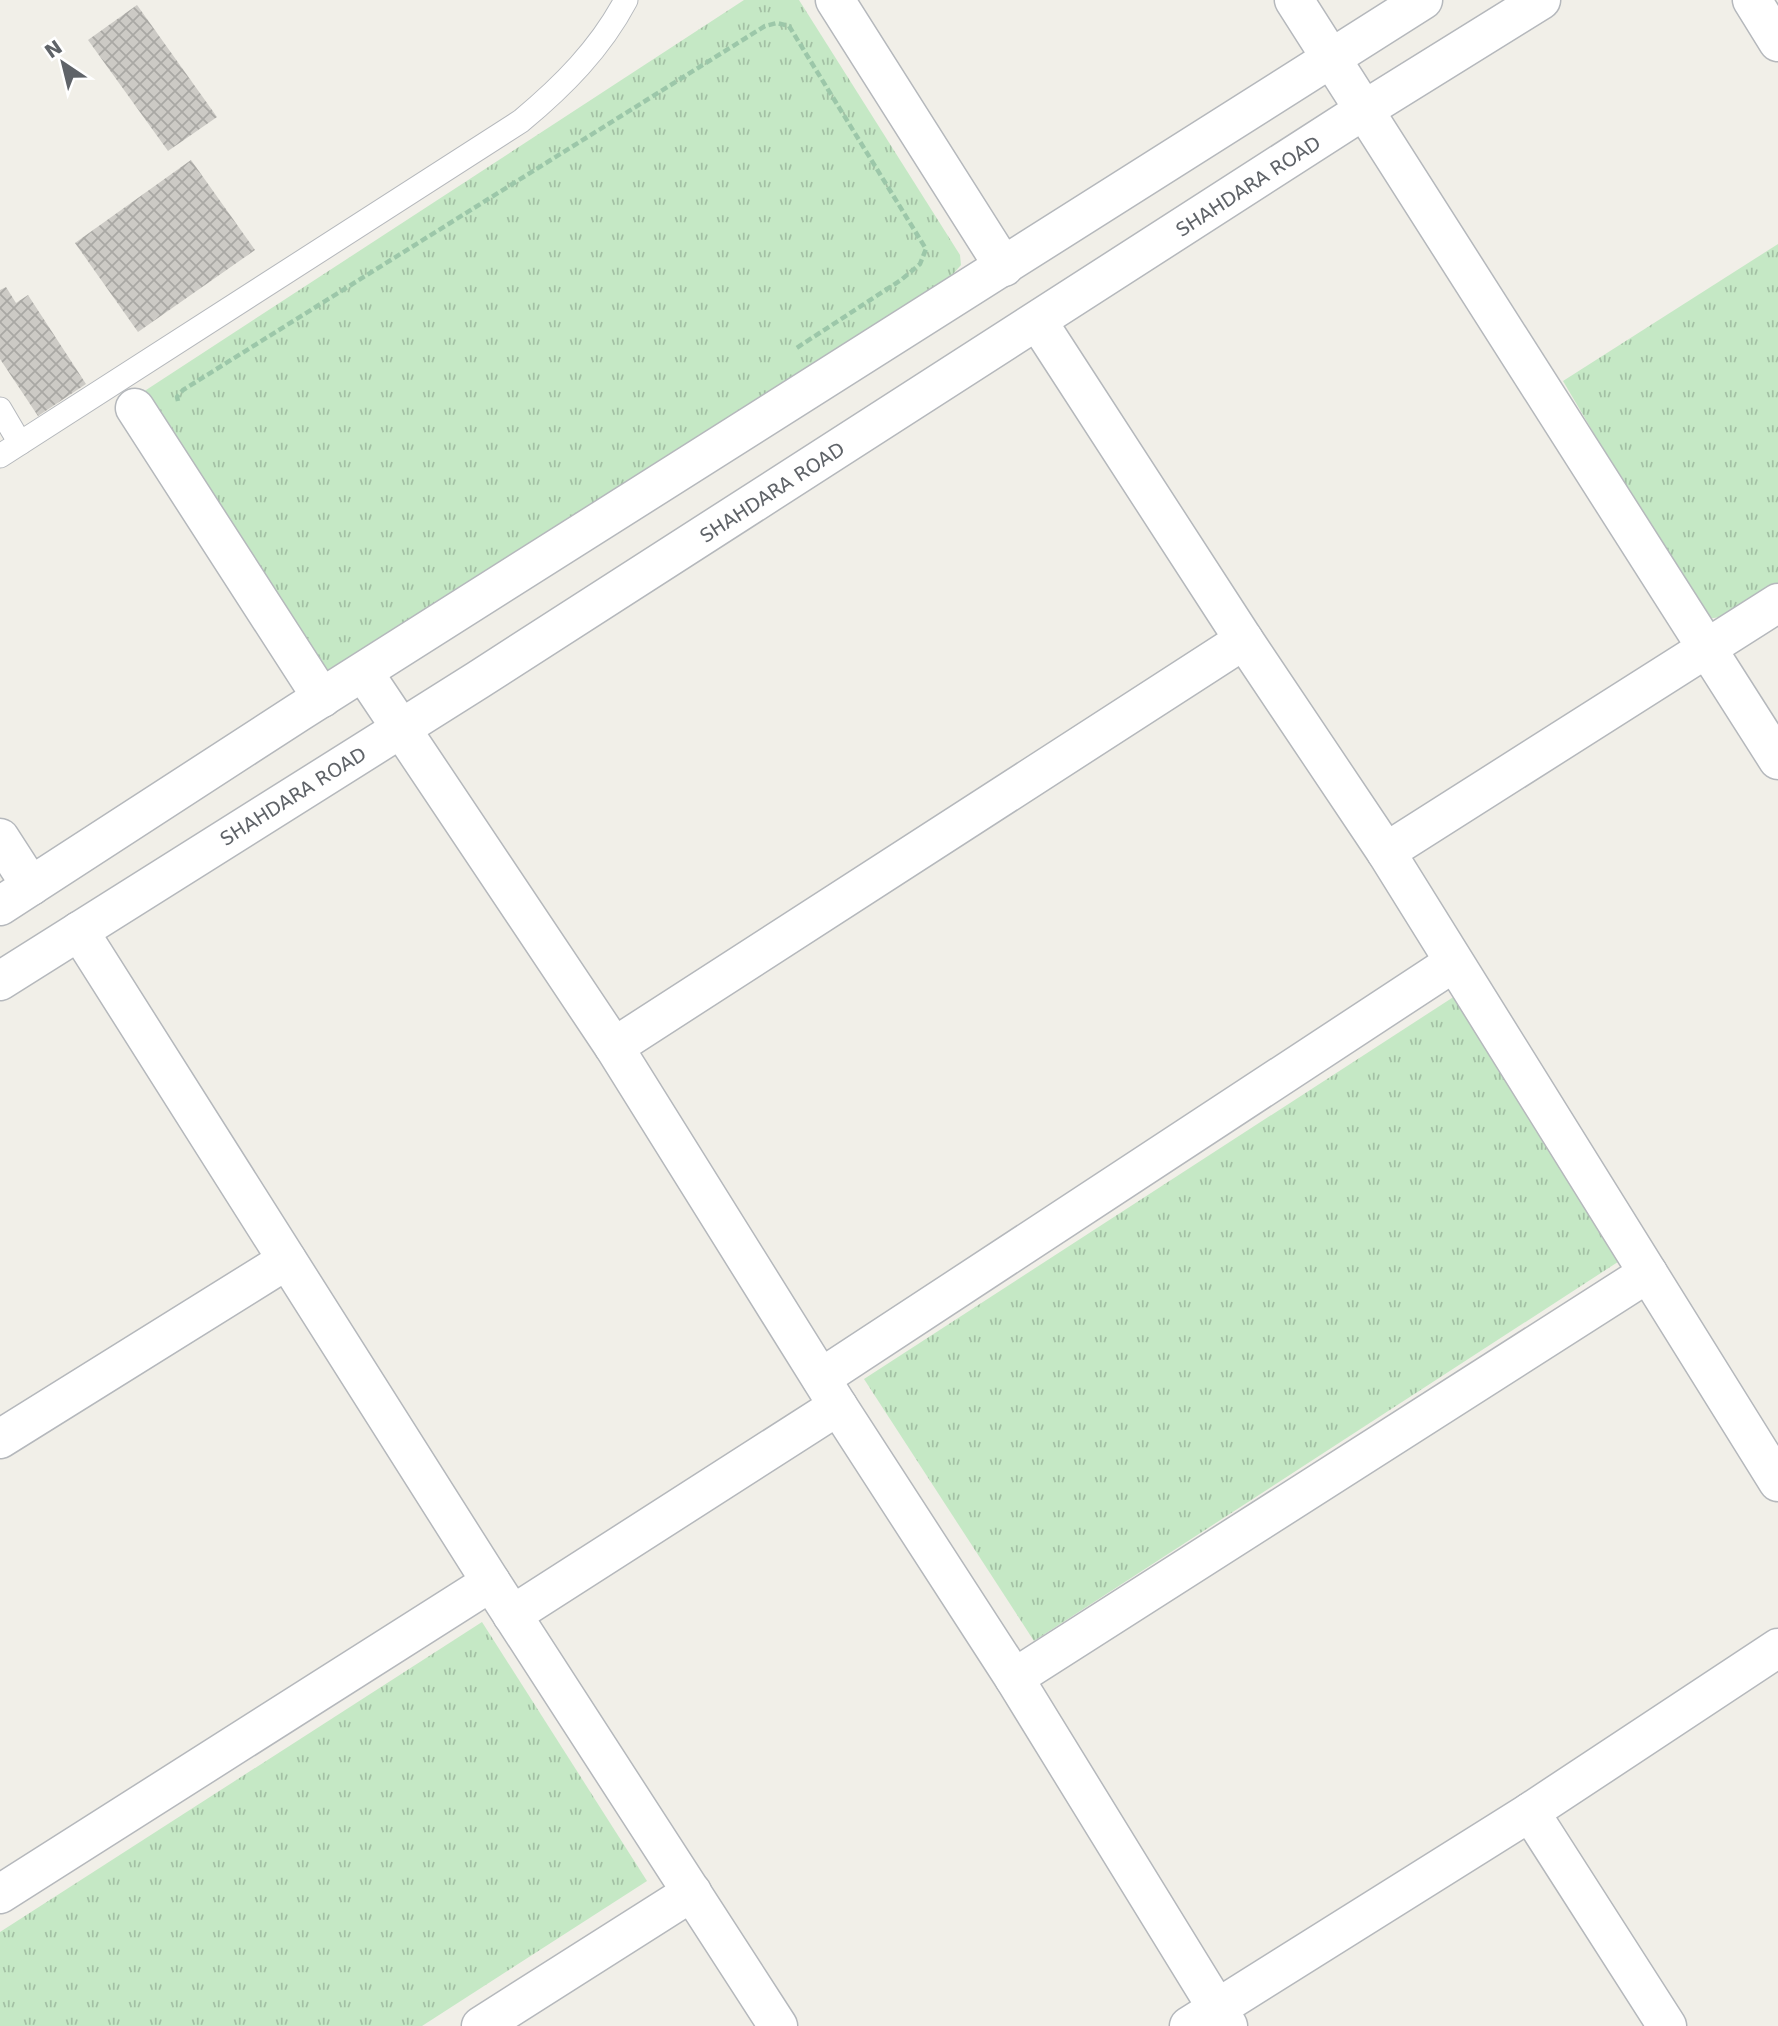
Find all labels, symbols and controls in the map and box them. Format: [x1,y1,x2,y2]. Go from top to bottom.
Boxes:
north arrow [28,28,98,98]
text: N [40,36,66,63]
street label: SHAHDARA ROAD [1172,131,1324,241]
street label: SHAHDARA ROAD [696,437,848,547]
street label: SHAHDARA ROAD [216,742,370,850]

